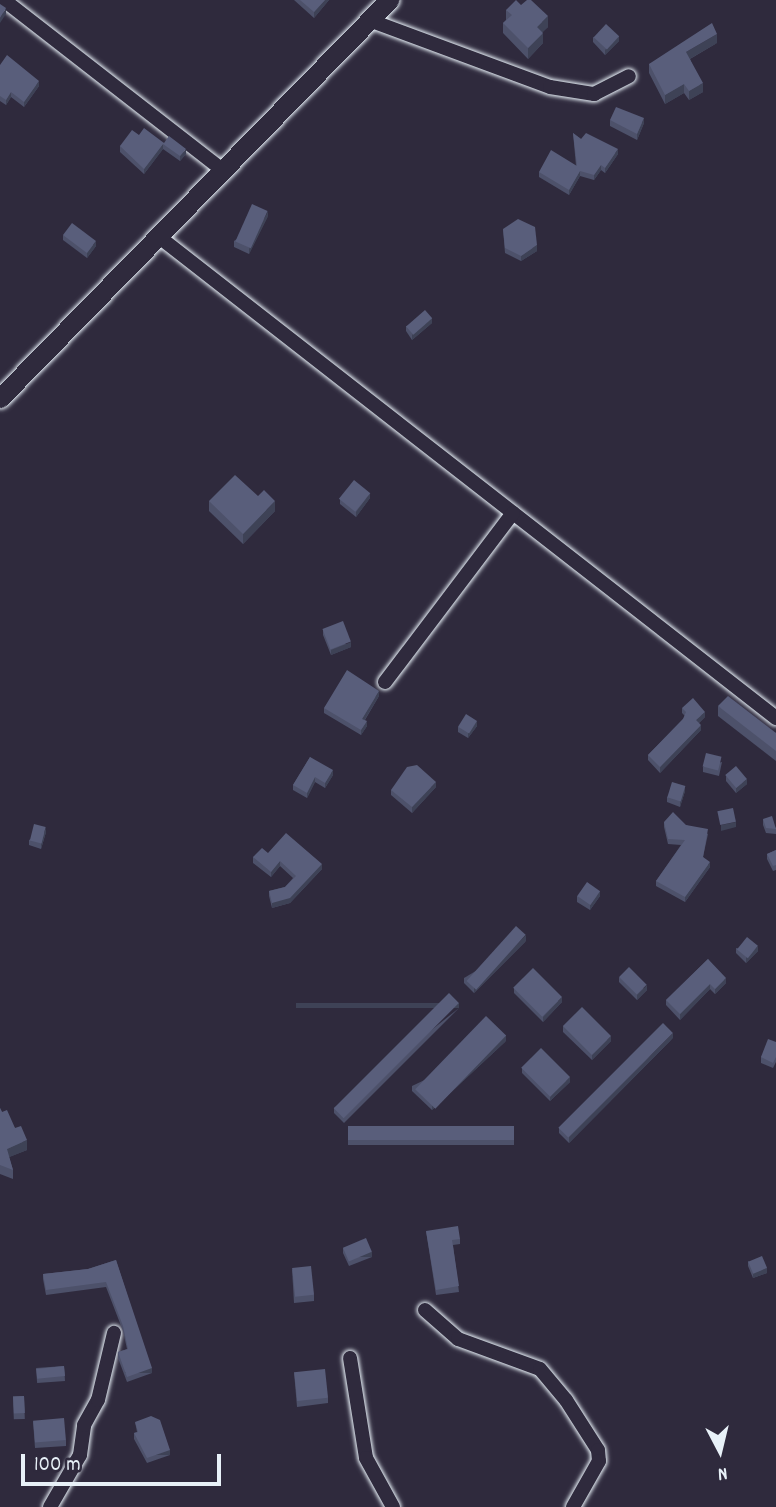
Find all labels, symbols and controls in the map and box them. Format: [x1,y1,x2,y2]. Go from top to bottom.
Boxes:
north arrow [685,1416,755,1486]
scale bar [24,1440,224,1484]
text: 100 m [34,1451,81,1481]
text: N [716,1458,729,1486]

